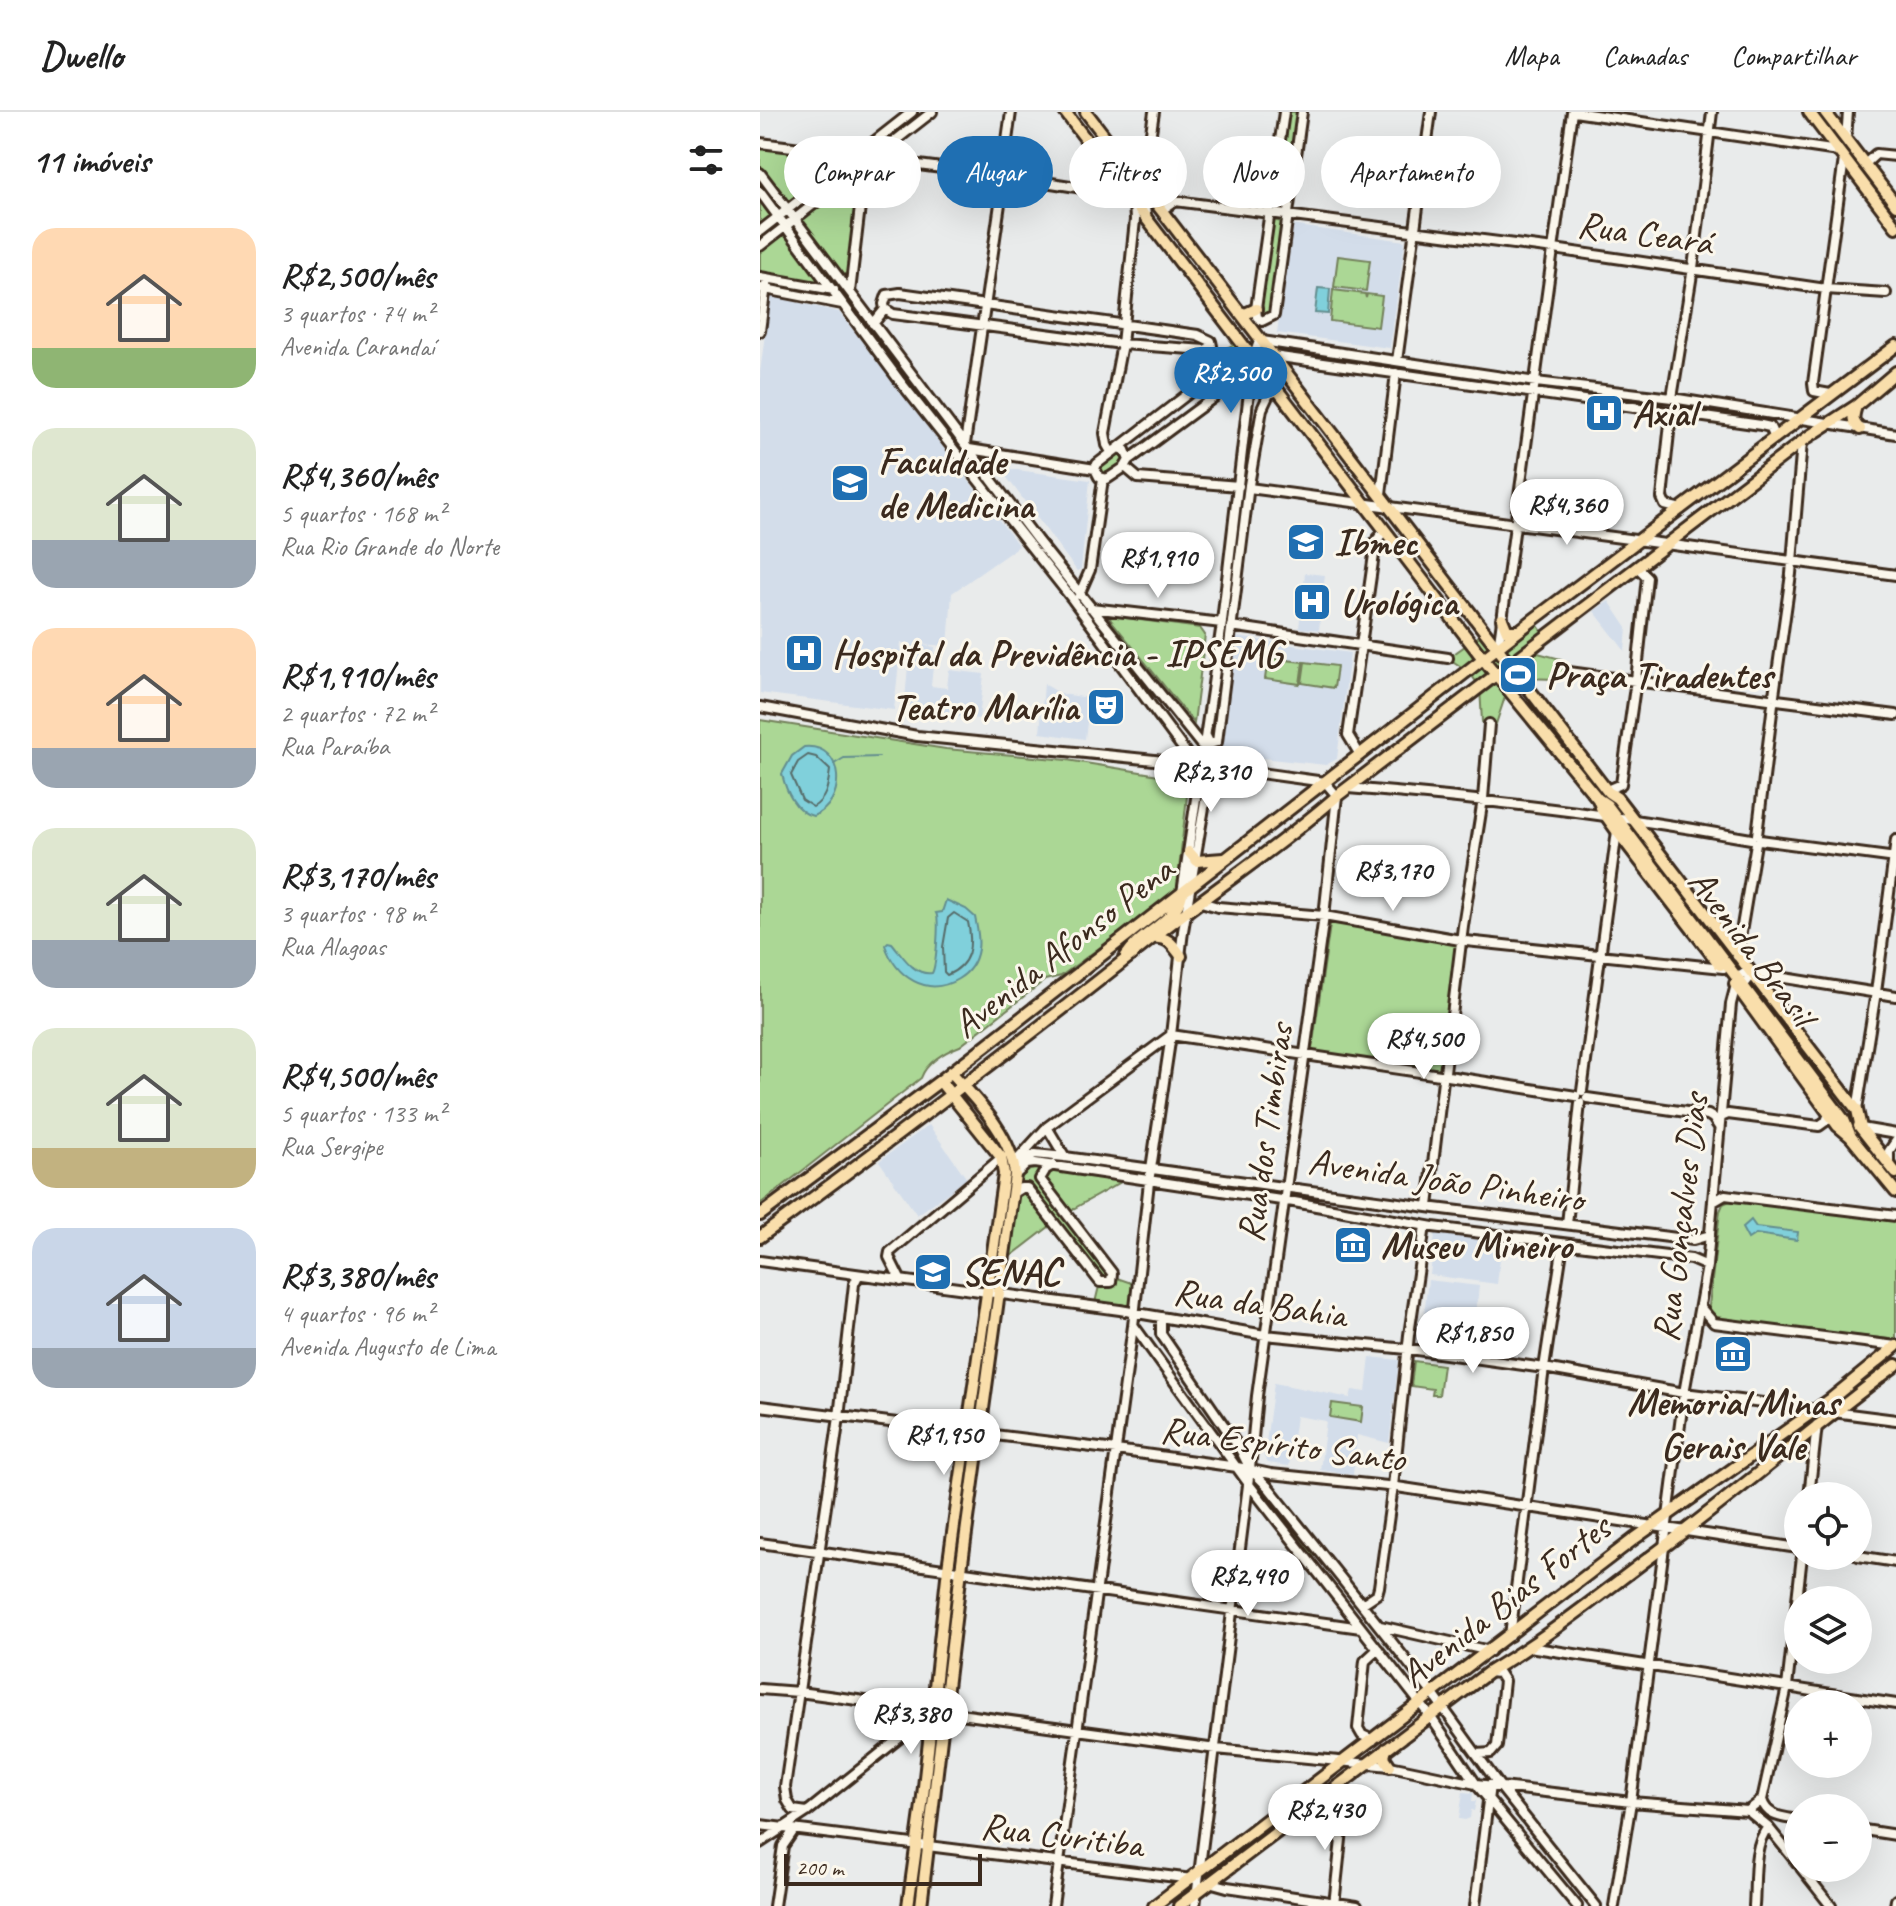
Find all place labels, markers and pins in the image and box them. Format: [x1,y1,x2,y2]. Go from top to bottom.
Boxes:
pin: R$2,500 [1157,347,1305,415]
place label: Axial [1632,390,1702,437]
hospital icon: Axial [1583,392,1625,434]
place label: Faculdade de Medicina [878,438,1037,529]
school or university icon: Faculdade de Medicina [829,462,871,504]
pin: R$4,360 [1493,479,1641,547]
place label: Ibmec [1334,519,1419,566]
school or university icon: Ibmec [1285,521,1327,563]
pin: R$1,910 [1084,532,1232,600]
place label: Urológica [1340,579,1461,626]
hospital icon: Urológica [1291,581,1333,623]
place label: Hospital da Previdência - IPSEMG [832,630,1287,677]
hospital icon: Hospital da Previdência - IPSEMG [783,632,825,674]
place label: Praça Tiradentes [1546,652,1776,699]
sports icon: Praça Tiradentes [1497,654,1539,696]
place label: Teatro Marília [891,684,1081,731]
theatre icon: Teatro Marília [1085,686,1127,728]
pin: R$2,310 [1137,746,1285,814]
pin: R$3,170 [1319,845,1467,913]
pin: R$4,500 [1350,1013,1498,1081]
place label: Museu Mineiro [1381,1222,1574,1269]
museum icon: Museu Mineiro [1332,1224,1374,1266]
place label: SENAC [961,1249,1065,1296]
school or university icon: SENAC [912,1251,954,1293]
pin: R$1,850 [1399,1307,1547,1375]
museum icon: Memorial Minas Gerais Vale [1712,1333,1754,1375]
place label: Memorial Minas Gerais Vale [1627,1379,1843,1470]
pin: R$1,950 [870,1409,1018,1477]
pin: R$2,490 [1174,1550,1322,1618]
pin: R$3,380 [837,1688,985,1756]
pin: R$2,430 [1251,1784,1399,1852]

